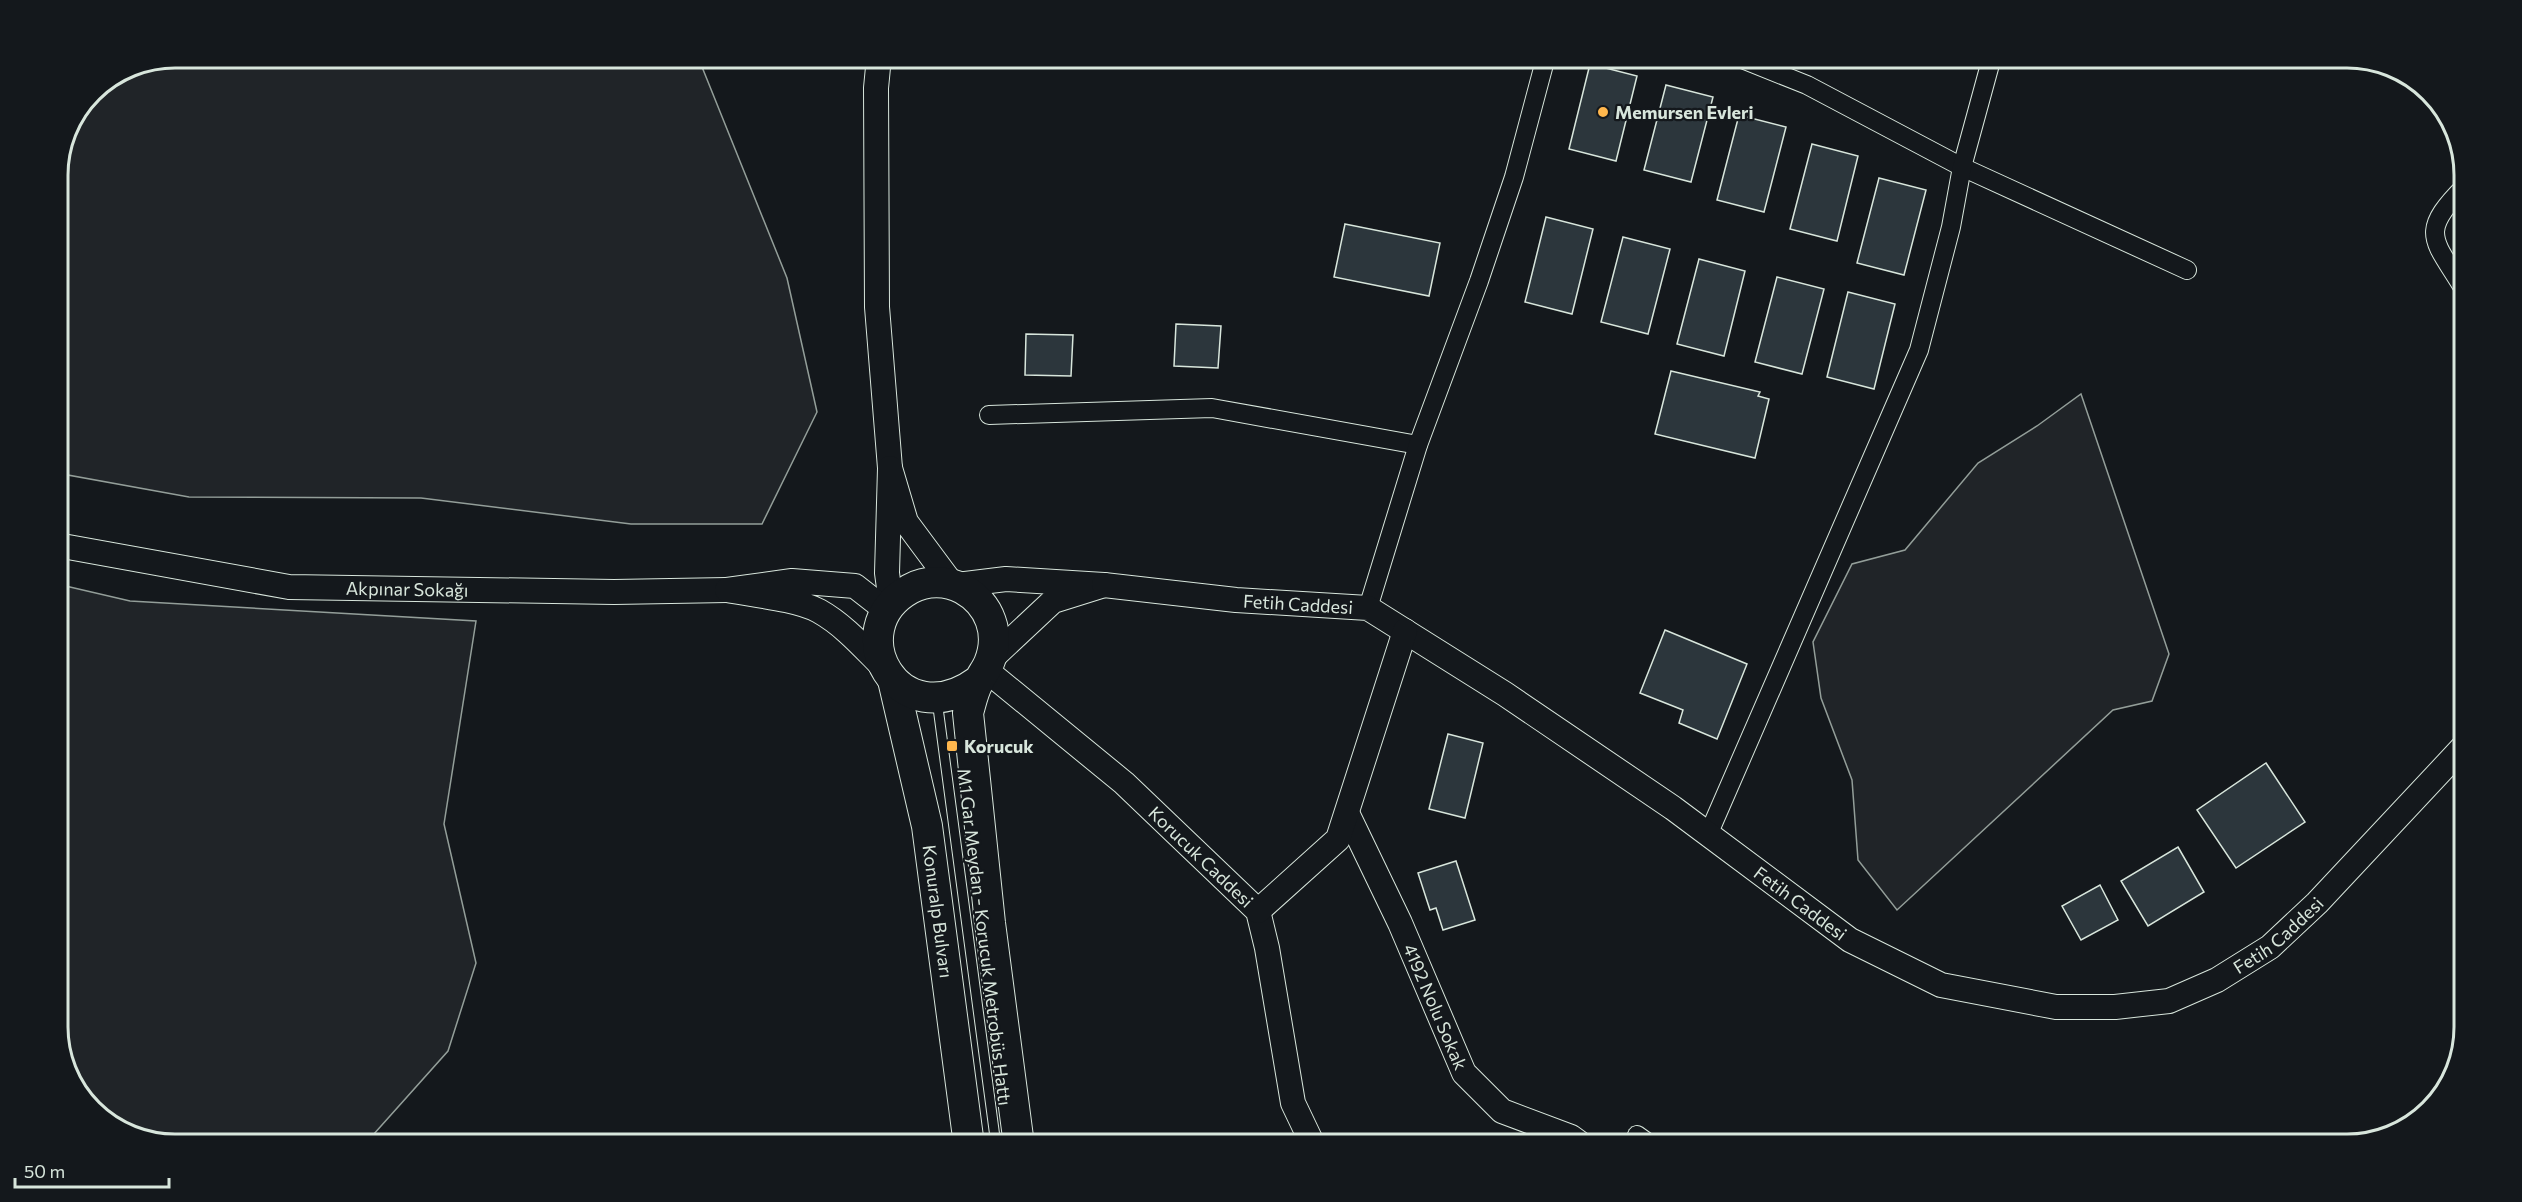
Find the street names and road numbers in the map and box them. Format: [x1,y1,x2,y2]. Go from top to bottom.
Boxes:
street label: Akpınar Sokağı [346,577,469,601]
street label: Fetih Caddesi [1242,589,1354,618]
street label: M1 Gar Meydan - Korucuk Metrobüs Hattı [953,767,1017,1107]
street label: Korucuk Caddesi [1144,802,1258,912]
street label: Konuralp Bulvarı [919,843,958,979]
street label: Fetih Caddesi [1750,861,1851,945]
street label: Fetih Caddesi [2229,892,2328,978]
street label: 4192 Nolu Sokak [1399,940,1472,1073]

